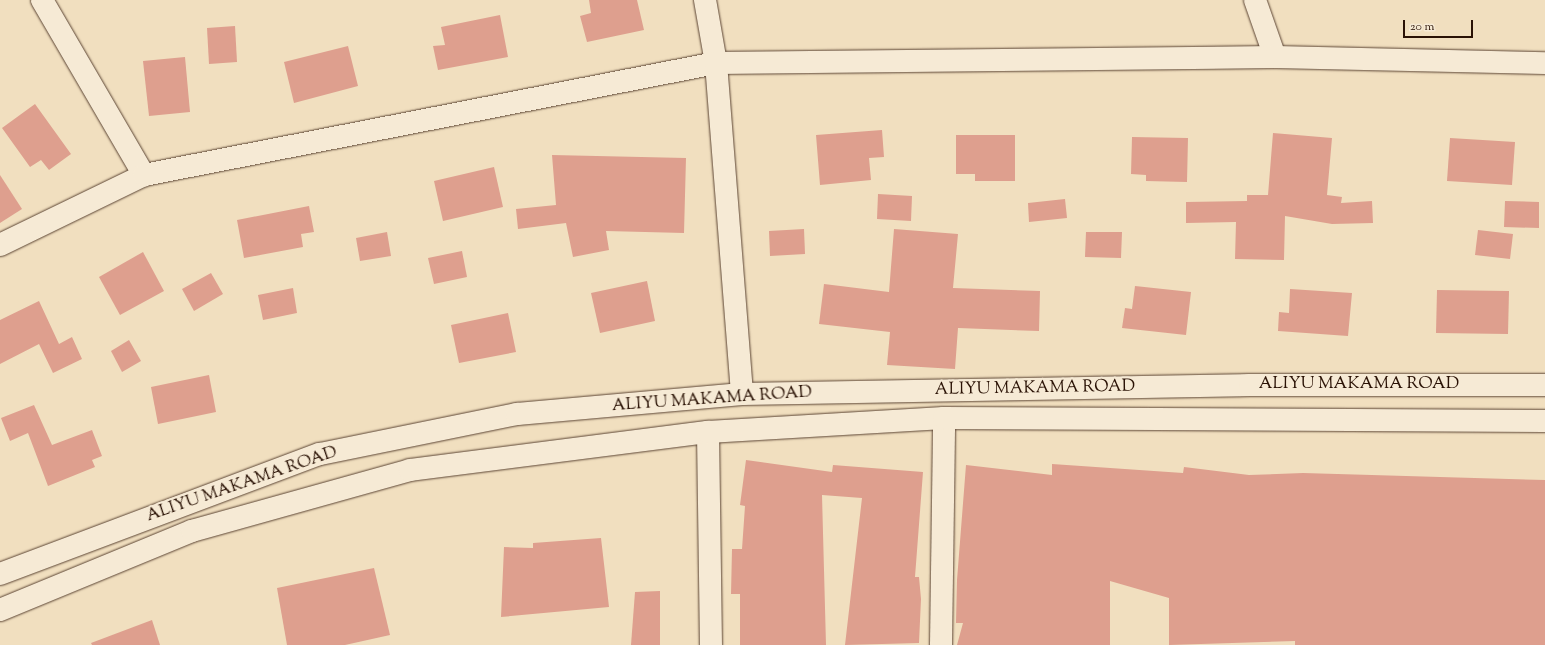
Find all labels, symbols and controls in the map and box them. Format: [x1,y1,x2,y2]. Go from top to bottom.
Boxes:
scale bar [1405,12,1475,38]
text: 20 m [1410,18,1434,36]
street label: ALIYU MAKAMA ROAD [1259,375,1459,395]
street label: ALIYU MAKAMA ROAD [935,377,1135,401]
street label: ALIYU MAKAMA ROAD [611,383,813,417]
street label: ALIYU MAKAMA ROAD [144,443,340,527]

